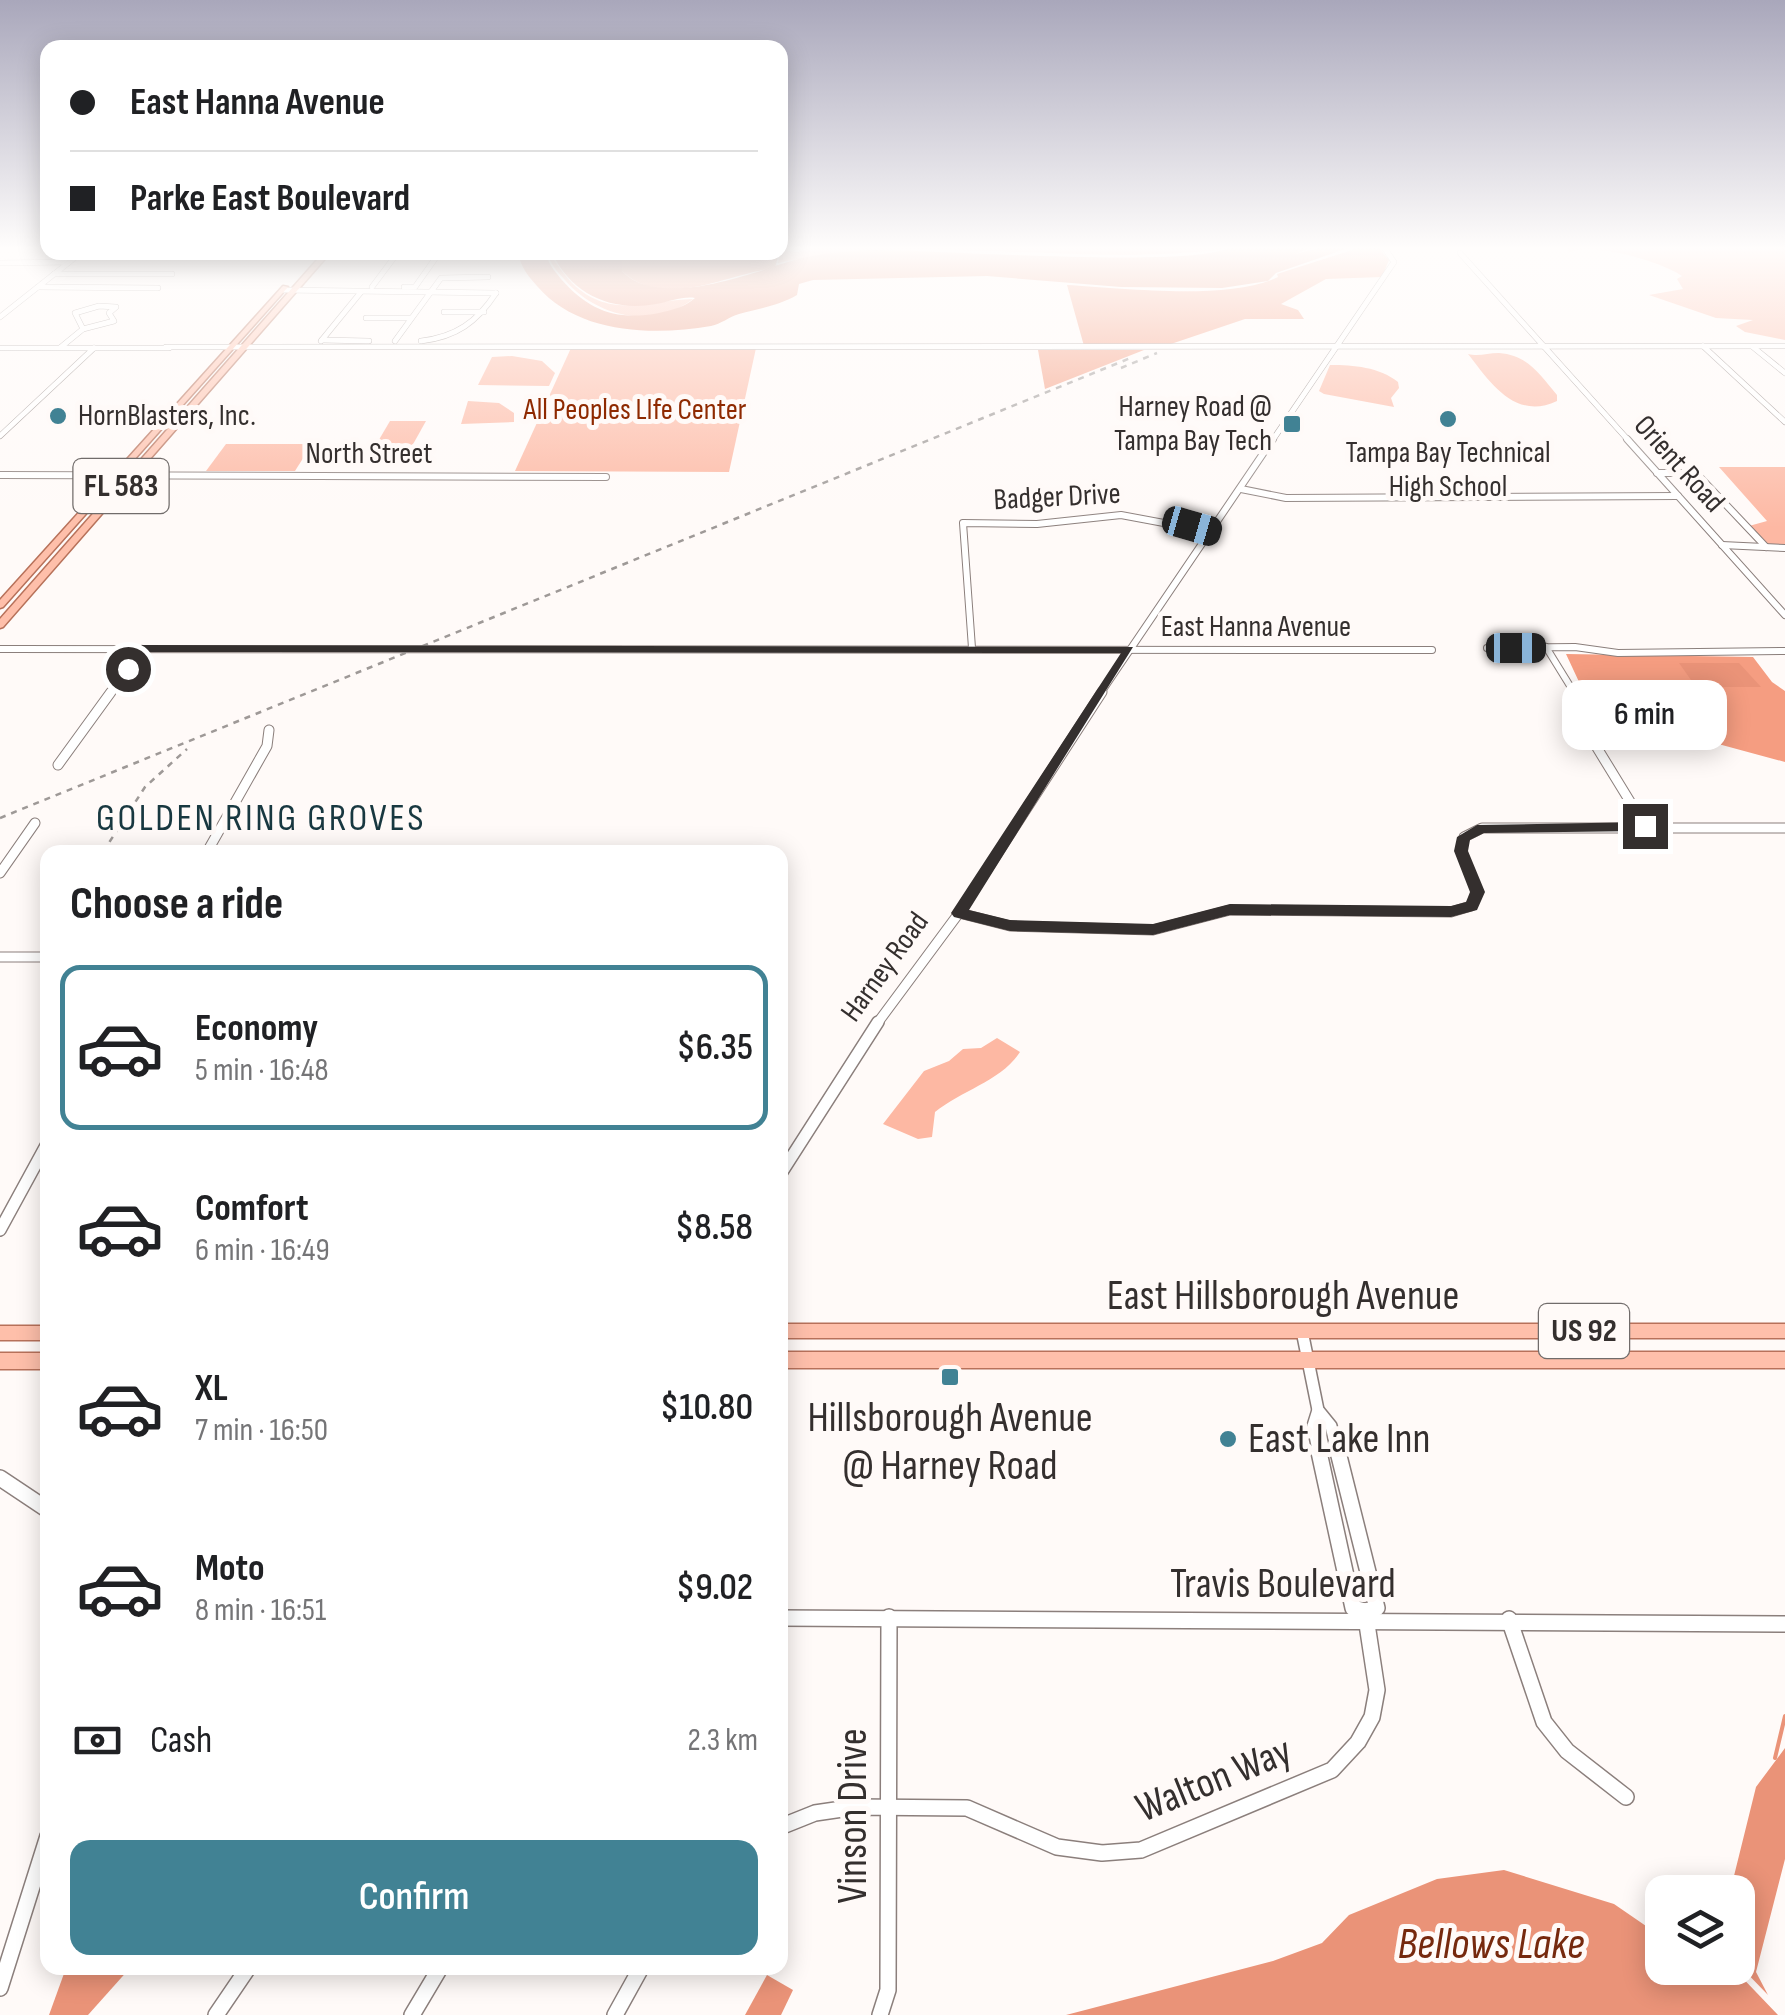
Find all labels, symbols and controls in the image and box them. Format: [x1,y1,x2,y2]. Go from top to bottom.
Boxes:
text: East Hanna Avenue [130,80,385,125]
text: Parke East Boulevard [130,176,410,221]
place label: Harney Road @ Tampa Bay Tech [1114,389,1272,459]
park label: All Peoples LIfe Center [523,392,747,428]
place label: HornBlasters, Inc. [78,398,256,434]
marker: HornBlasters, Inc. [47,405,69,427]
marker: Tampa Bay Technical High School [1437,408,1459,430]
street label: Orient Road [1626,408,1732,520]
marker: Harney Road @ Tampa Bay Tech [1281,413,1303,435]
place label: Tampa Bay Technical High School [1345,435,1551,505]
street label: North Street [306,436,432,472]
road number: FL 583 [74,459,168,513]
street label: Badger Drive [993,476,1121,518]
car [1159,503,1225,549]
street label: East Hanna Avenue [1161,609,1351,645]
car [1486,633,1546,663]
route start [106,647,151,692]
callout: 6 min [1562,681,1728,751]
text: 6 min [1614,695,1675,734]
district label: GOLDEN RING GROVES [96,796,426,841]
route end [1623,804,1668,849]
text: Choose a ride [70,877,283,932]
street label: Harney Road [833,905,937,1029]
icon: car [75,1003,165,1093]
text: Economy [195,1006,318,1051]
text: $6.35 [676,1025,753,1070]
text: 5 min · 16:48 [195,1051,328,1090]
icon: car [75,1183,165,1273]
text: Comfort [195,1186,309,1231]
text: $8.58 [675,1205,753,1250]
text: 6 min · 16:49 [195,1231,330,1270]
street label: East Hillsborough Avenue [1107,1271,1459,1322]
road number: US 92 [1539,1304,1629,1358]
icon: car [75,1363,165,1453]
text: XL [195,1366,228,1411]
marker: Hillsborough Avenue @ Harney Road [939,1366,961,1388]
text: $10.80 [660,1385,753,1430]
place label: Hillsborough Avenue @ Harney Road [807,1393,1093,1492]
text: 7 min · 16:50 [195,1411,328,1450]
place label: East Lake Inn [1248,1414,1431,1465]
marker: East Lake Inn [1217,1428,1239,1450]
icon: car [75,1543,165,1633]
text: Moto [195,1546,265,1591]
street label: Travis Boulevard [1170,1559,1396,1610]
text: $9.02 [676,1565,753,1610]
text: 8 min · 16:51 [195,1591,326,1630]
icon: cash [70,1713,125,1768]
text: Cash [150,1718,212,1763]
text: 2.3 km [688,1721,758,1760]
street label: Walton Way [1129,1726,1299,1834]
street label: Vinson Drive [828,1728,879,1904]
button: Confirm [70,1840,758,1955]
map controls [1645,1875,1755,1985]
button: layers [1645,1875,1755,1985]
water label: Bellows Lake [1397,1917,1585,1972]

